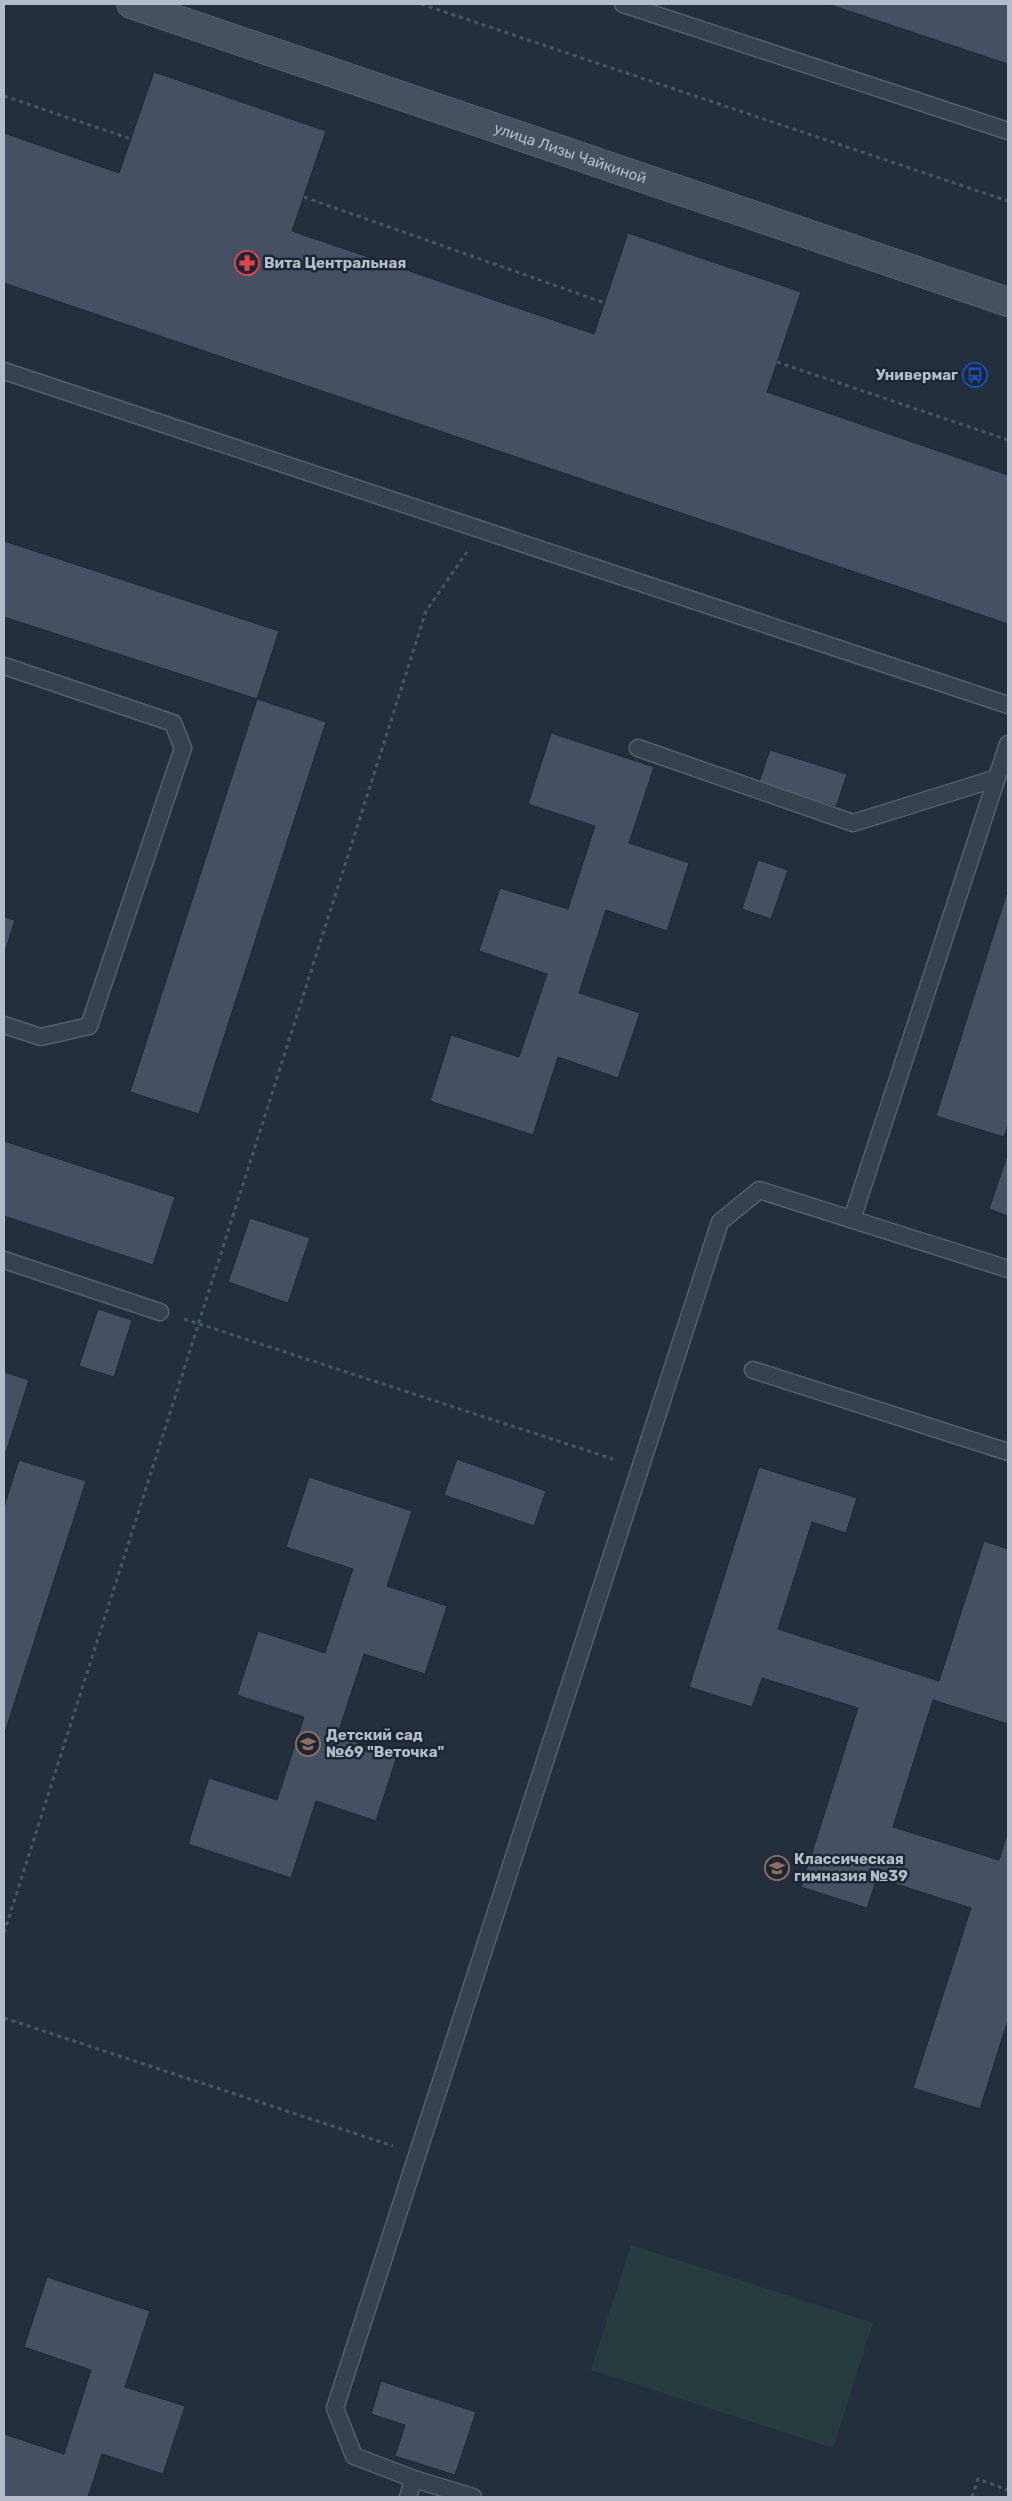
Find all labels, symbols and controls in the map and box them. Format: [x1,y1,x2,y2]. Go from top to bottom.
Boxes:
street label: улица Лизы Чайкиной [492,119,649,188]
pharmacy icon: Вита Центральная [234,250,260,276]
place label: Вита Центральная [264,254,406,272]
bus stop icon: Универмаг [962,362,988,388]
place label: Универмаг [876,366,958,384]
place label: Детский сад №69 "Веточка" [326,1726,445,1761]
school or university icon: Детский сад №69 "Веточка" [295,1731,321,1757]
place label: Классическая гимназия №39 [794,1850,908,1885]
school or university icon: Классическая гимназия №39 [764,1855,790,1881]

